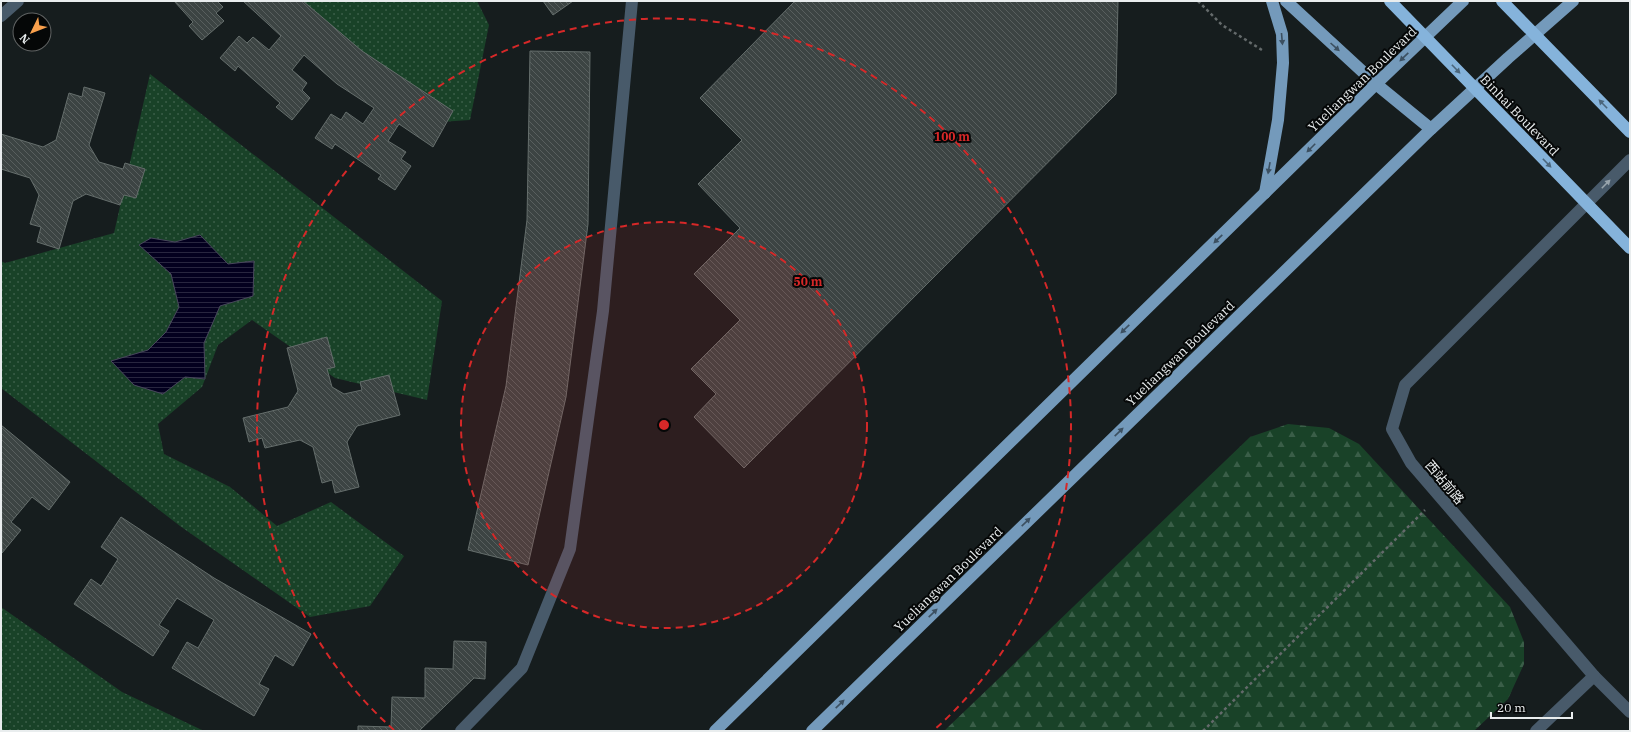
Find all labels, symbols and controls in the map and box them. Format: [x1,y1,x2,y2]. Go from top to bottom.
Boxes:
north arrow [12,12,52,52]
street label: Yueliangwan Boulevard [1305,23,1420,136]
text: N [16,31,33,47]
one-way arrow [1279,33,1285,45]
one-way arrow [1330,42,1339,51]
one-way arrow [1399,52,1409,62]
one-way arrow [1452,64,1461,74]
street label: Binhai Boulevard [1477,71,1563,159]
one-way arrow [1598,99,1608,109]
text: 100 m [934,129,970,144]
one-way arrow [1306,143,1316,152]
one-way arrow [1542,158,1552,168]
one-way arrow [1266,161,1272,174]
one-way arrow [1601,179,1611,189]
one-way arrow [1213,234,1223,243]
text: 50 m [794,274,823,289]
street label: Yueliangwan Boulevard [1123,297,1238,410]
one-way arrow [1120,325,1130,334]
centre of rings [657,418,671,432]
one-way arrow [1114,427,1124,436]
street label: 西站前路 [1421,457,1468,508]
one-way arrow [1021,517,1031,527]
street label: Yueliangwan Boulevard [891,523,1006,636]
one-way arrow [928,608,938,618]
scale bar [1491,694,1572,720]
one-way arrow [835,699,845,709]
text: 20 m [1497,700,1526,715]

